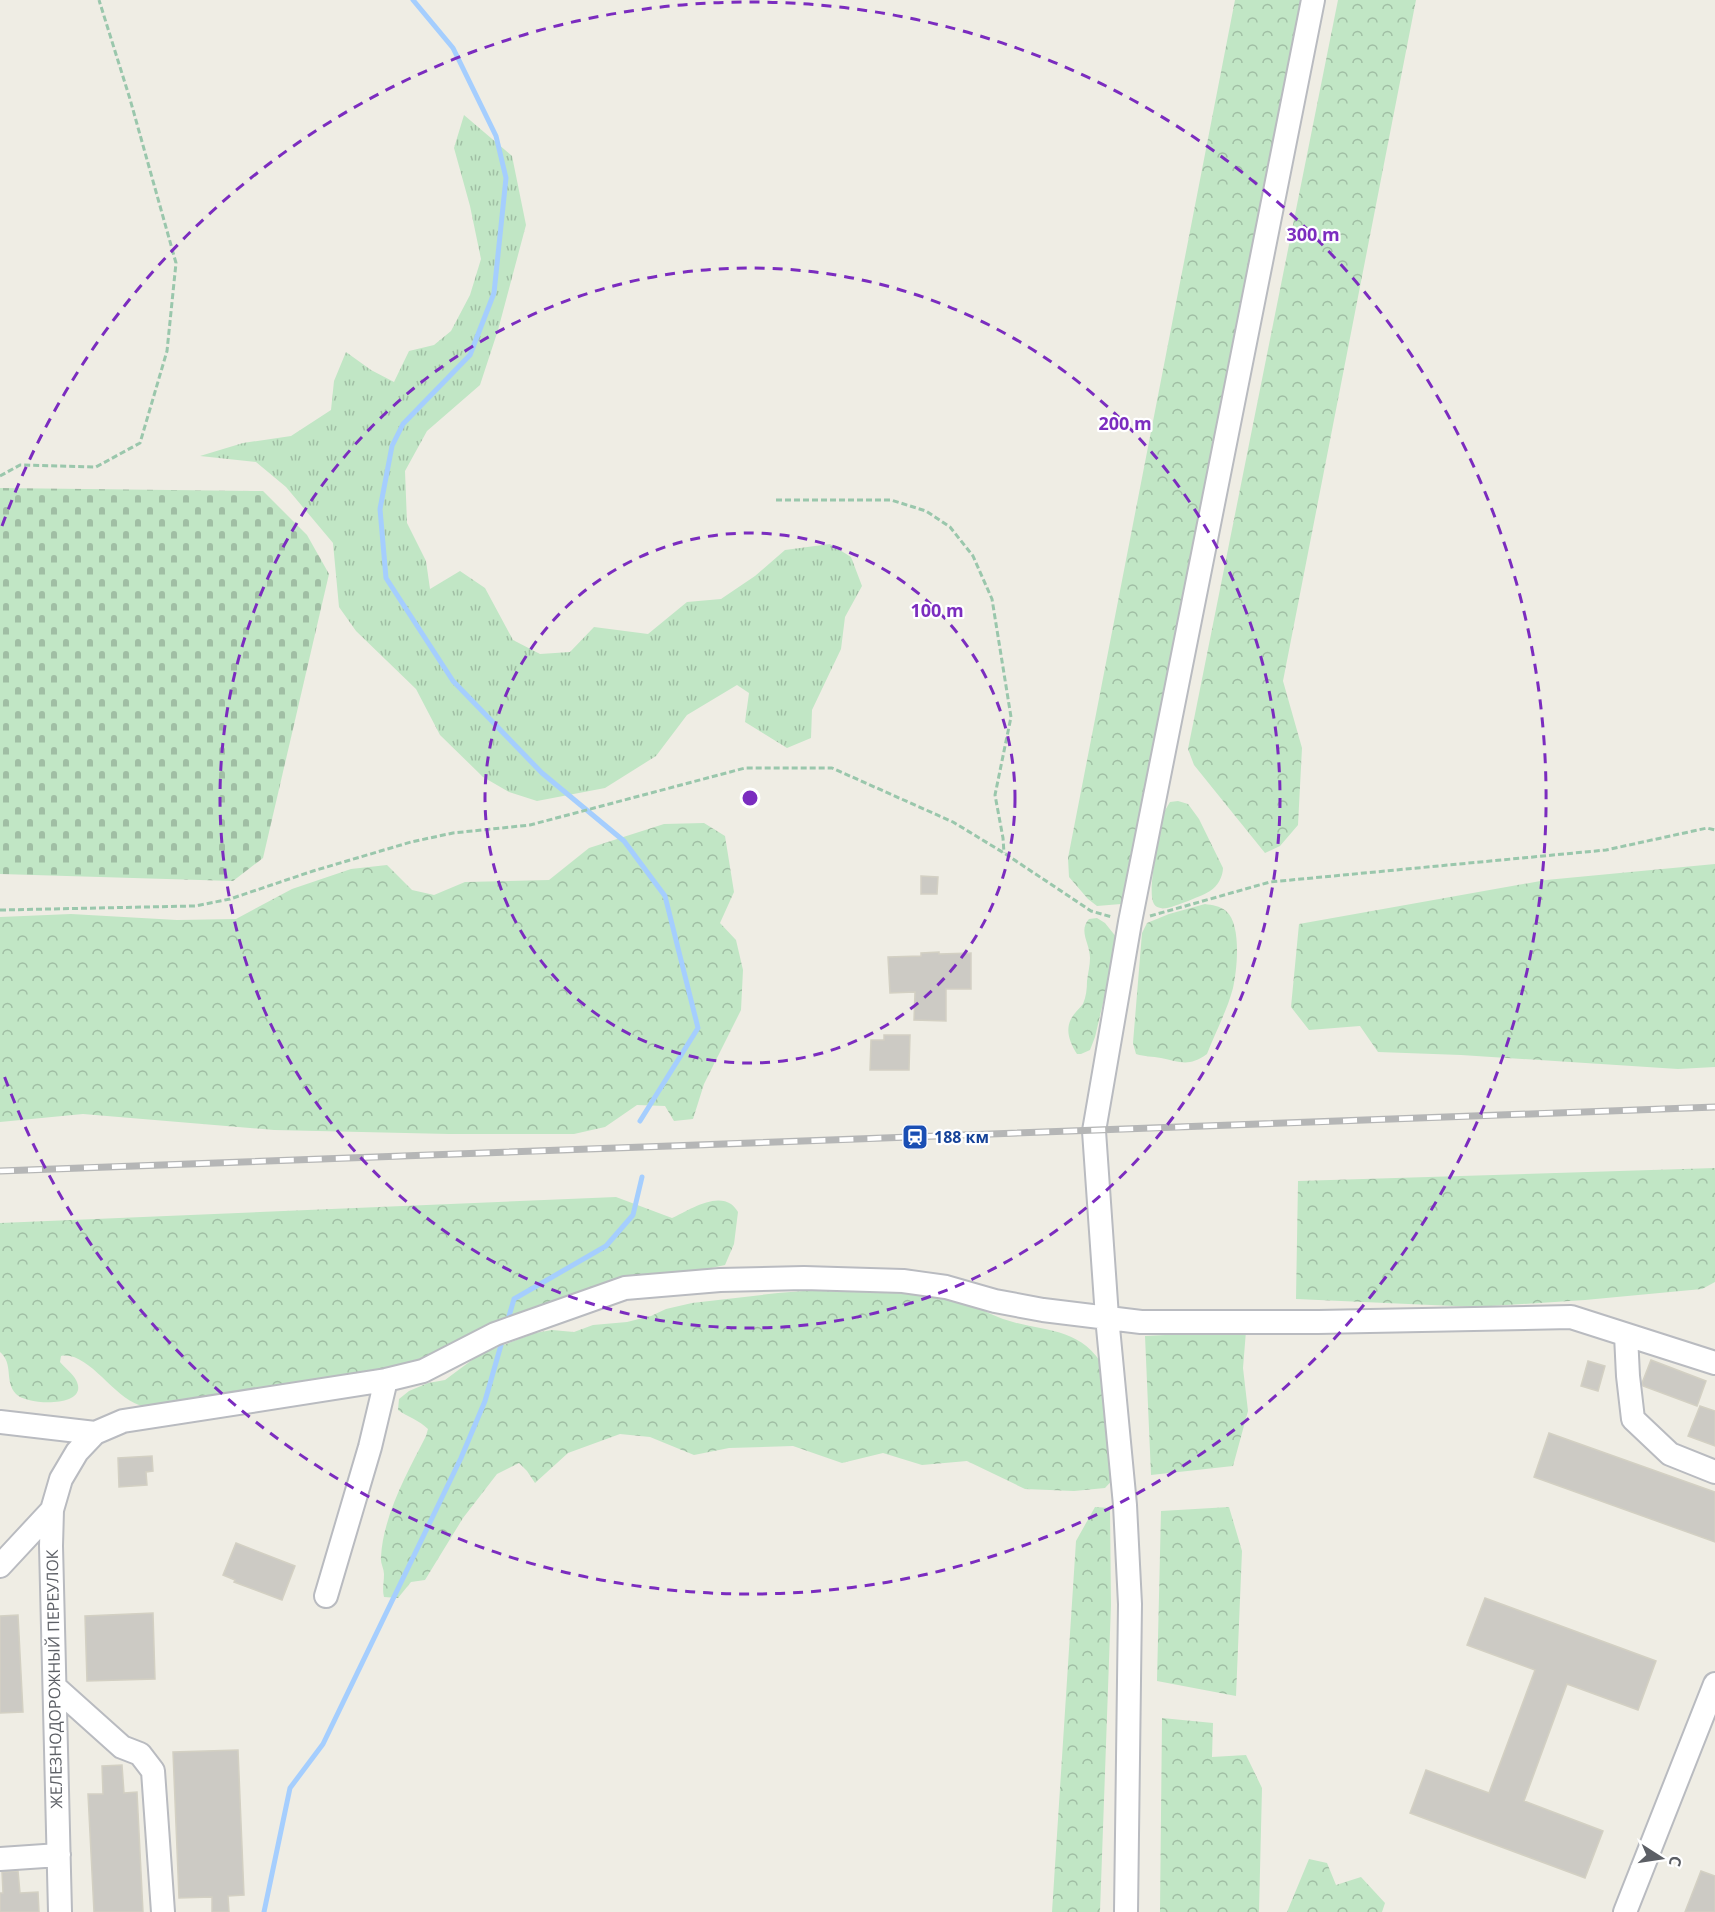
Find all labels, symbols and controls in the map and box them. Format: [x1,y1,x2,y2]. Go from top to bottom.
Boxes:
text: 300 m [1286,222,1340,246]
text: 200 m [1098,411,1152,435]
text: 100 m [910,598,964,622]
centre of rings [740,788,760,808]
station icon: 188 км [900,1122,930,1152]
place label: 188 км [934,1126,989,1148]
street label: ЖЕЛЕЗНОДОРОЖНЫЙ ПЕРЕУЛОК [41,1549,67,1809]
north arrow [1631,1828,1691,1888]
text: С [1664,1854,1687,1868]

